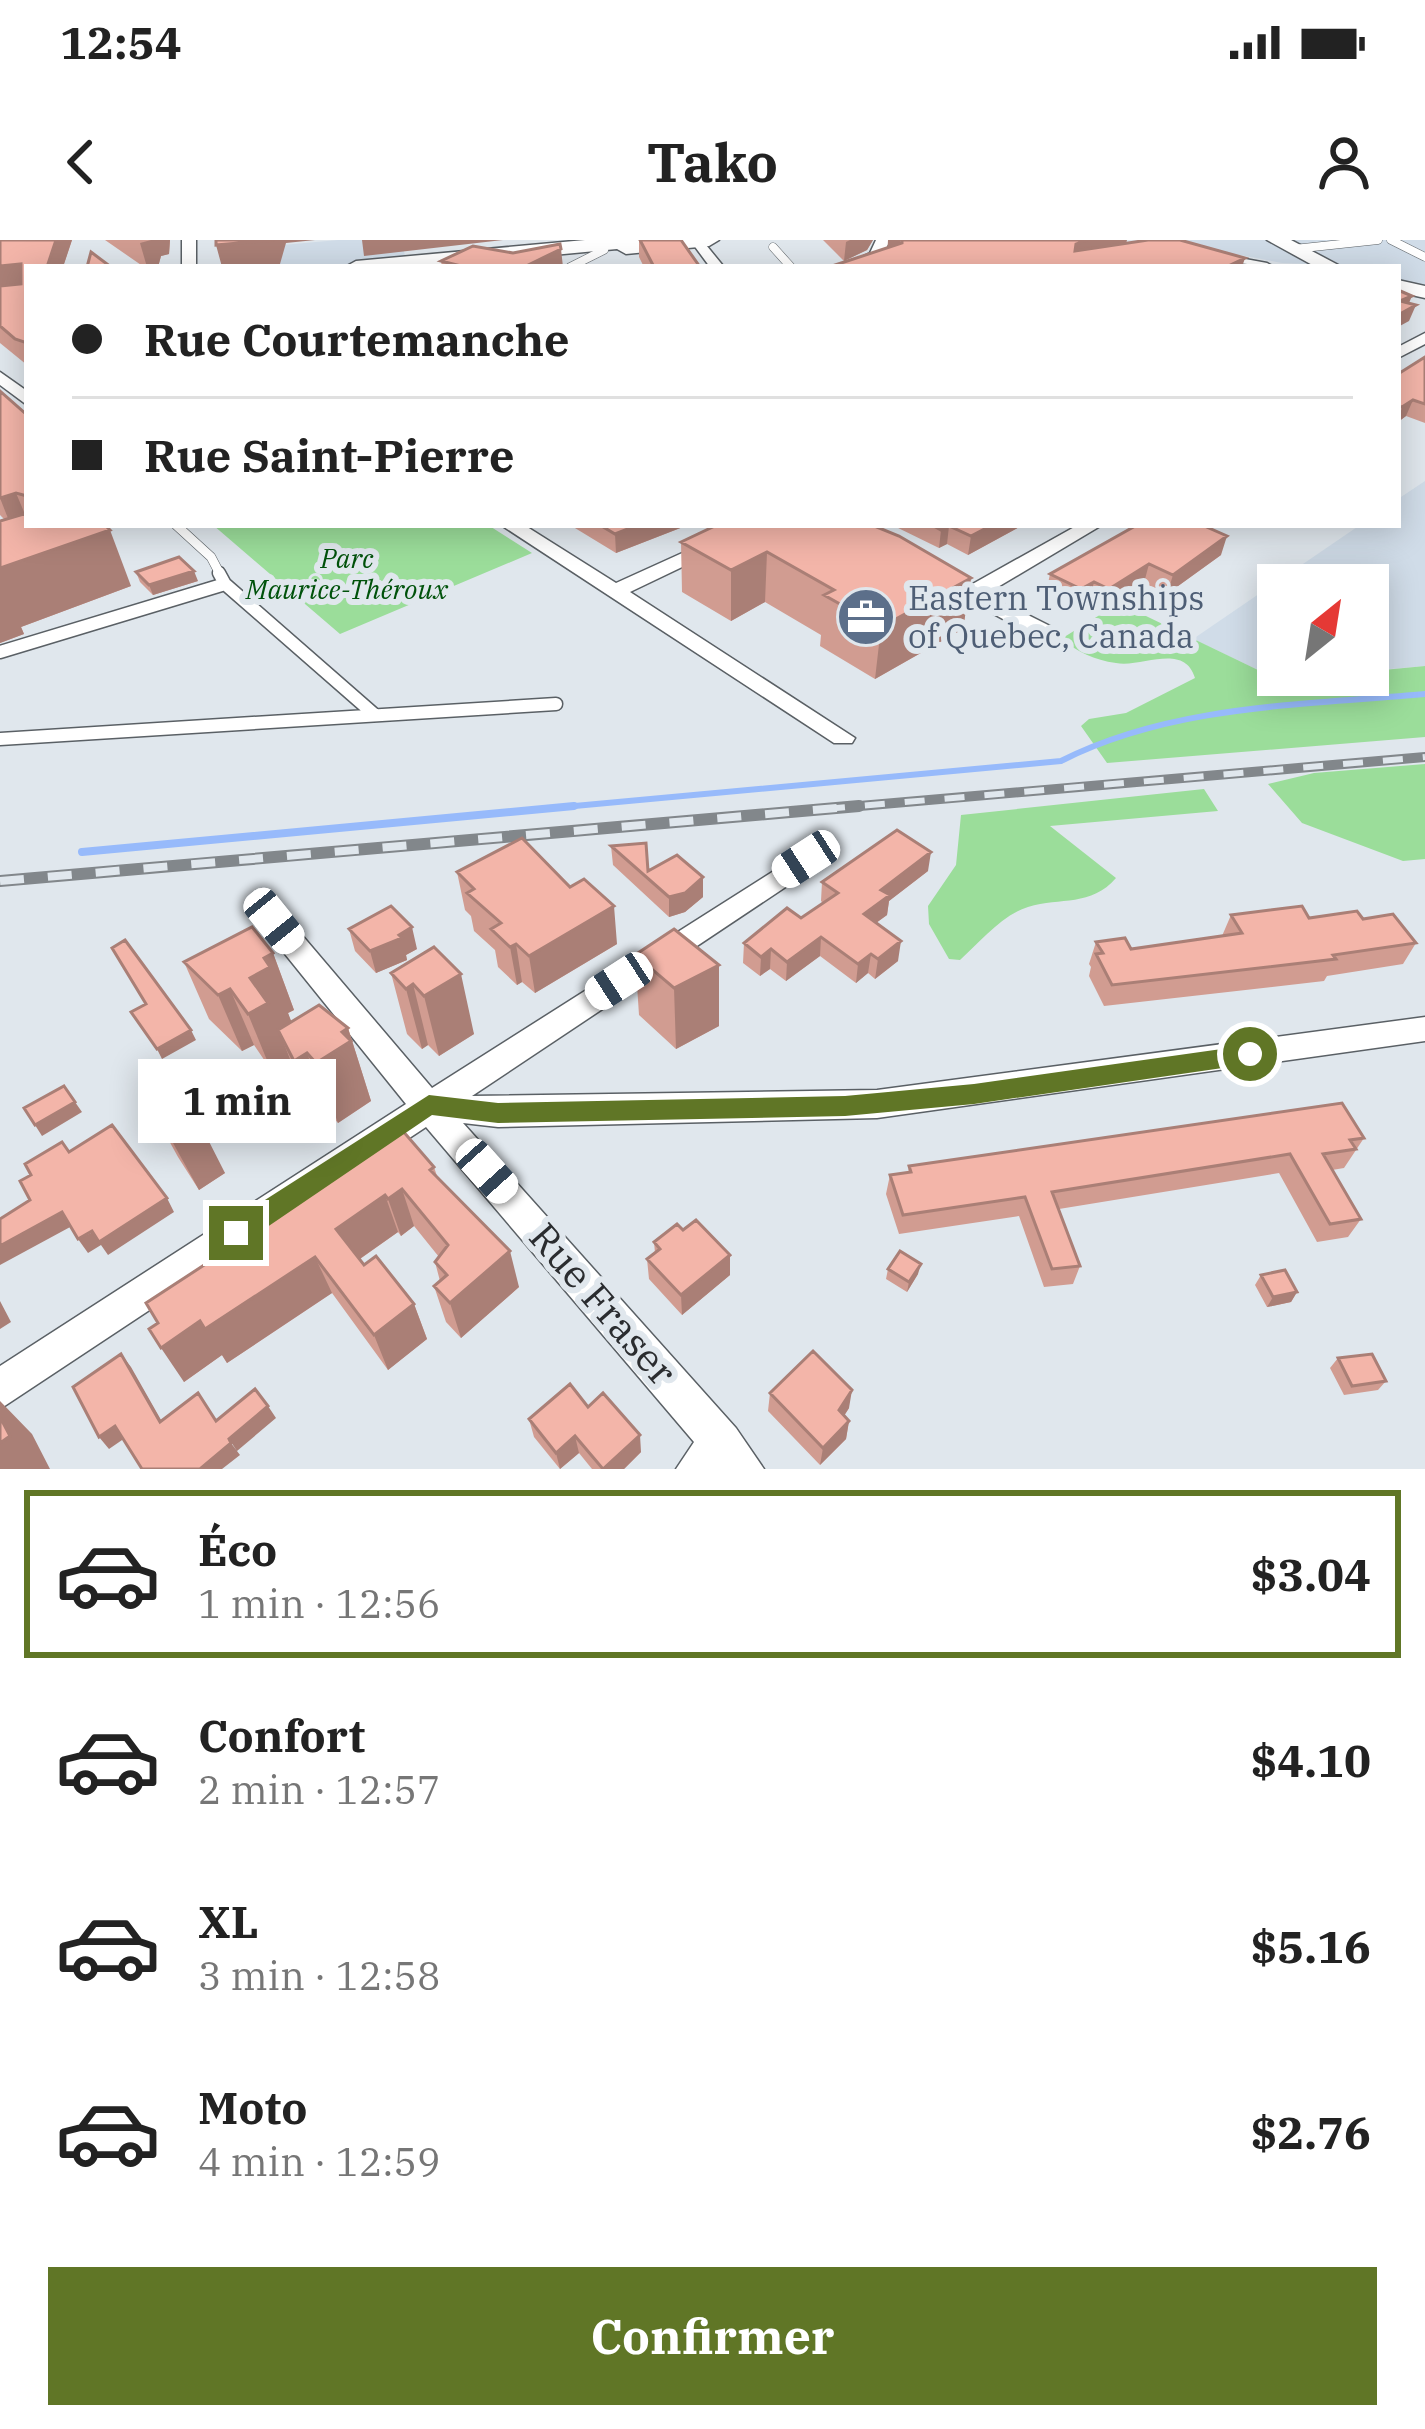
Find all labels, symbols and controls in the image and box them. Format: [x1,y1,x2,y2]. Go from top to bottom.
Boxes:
text: 12:54 [60,13,182,71]
text: Tako [647,127,778,197]
icon: back [48,129,114,195]
icon: person [1311,129,1377,195]
text: Rue Courtemanche [144,310,570,368]
text: Rue Saint-Pierre [144,426,514,484]
park label: Parc Maurice-Théroux [245,540,449,606]
north arrow [1257,564,1389,696]
map controls [1257,564,1389,696]
place label: Eastern Townships of Quebec, Canada [908,576,1204,657]
office icon: Eastern Townships of Quebec, Canada [835,586,897,648]
car [766,824,846,894]
car [237,882,311,960]
car [579,946,659,1016]
route start [1223,1027,1277,1081]
callout: 1 min [137,1059,335,1143]
text: 1 min [182,1075,292,1126]
car [450,1132,524,1210]
route end [209,1206,263,1260]
street label: Rue Fraser [519,1212,688,1396]
icon: car [54,1520,162,1628]
text: Éco [198,1520,277,1578]
text: $3.04 [1251,1545,1371,1603]
text: 1 min · 12:56 [198,1578,440,1629]
icon: car [54,1706,162,1814]
text: Confort [198,1706,365,1764]
text: $4.10 [1251,1731,1371,1789]
text: 2 min · 12:57 [198,1764,440,1815]
icon: car [54,1892,162,2000]
text: XL [198,1892,259,1950]
text: $5.16 [1251,1917,1371,1975]
text: 3 min · 12:58 [198,1950,440,2001]
icon: car [54,2078,162,2186]
text: Moto [198,2078,308,2136]
text: $2.76 [1251,2103,1371,2161]
text: 4 min · 12:59 [198,2136,440,2187]
button: Confirmer [48,2267,1377,2405]

